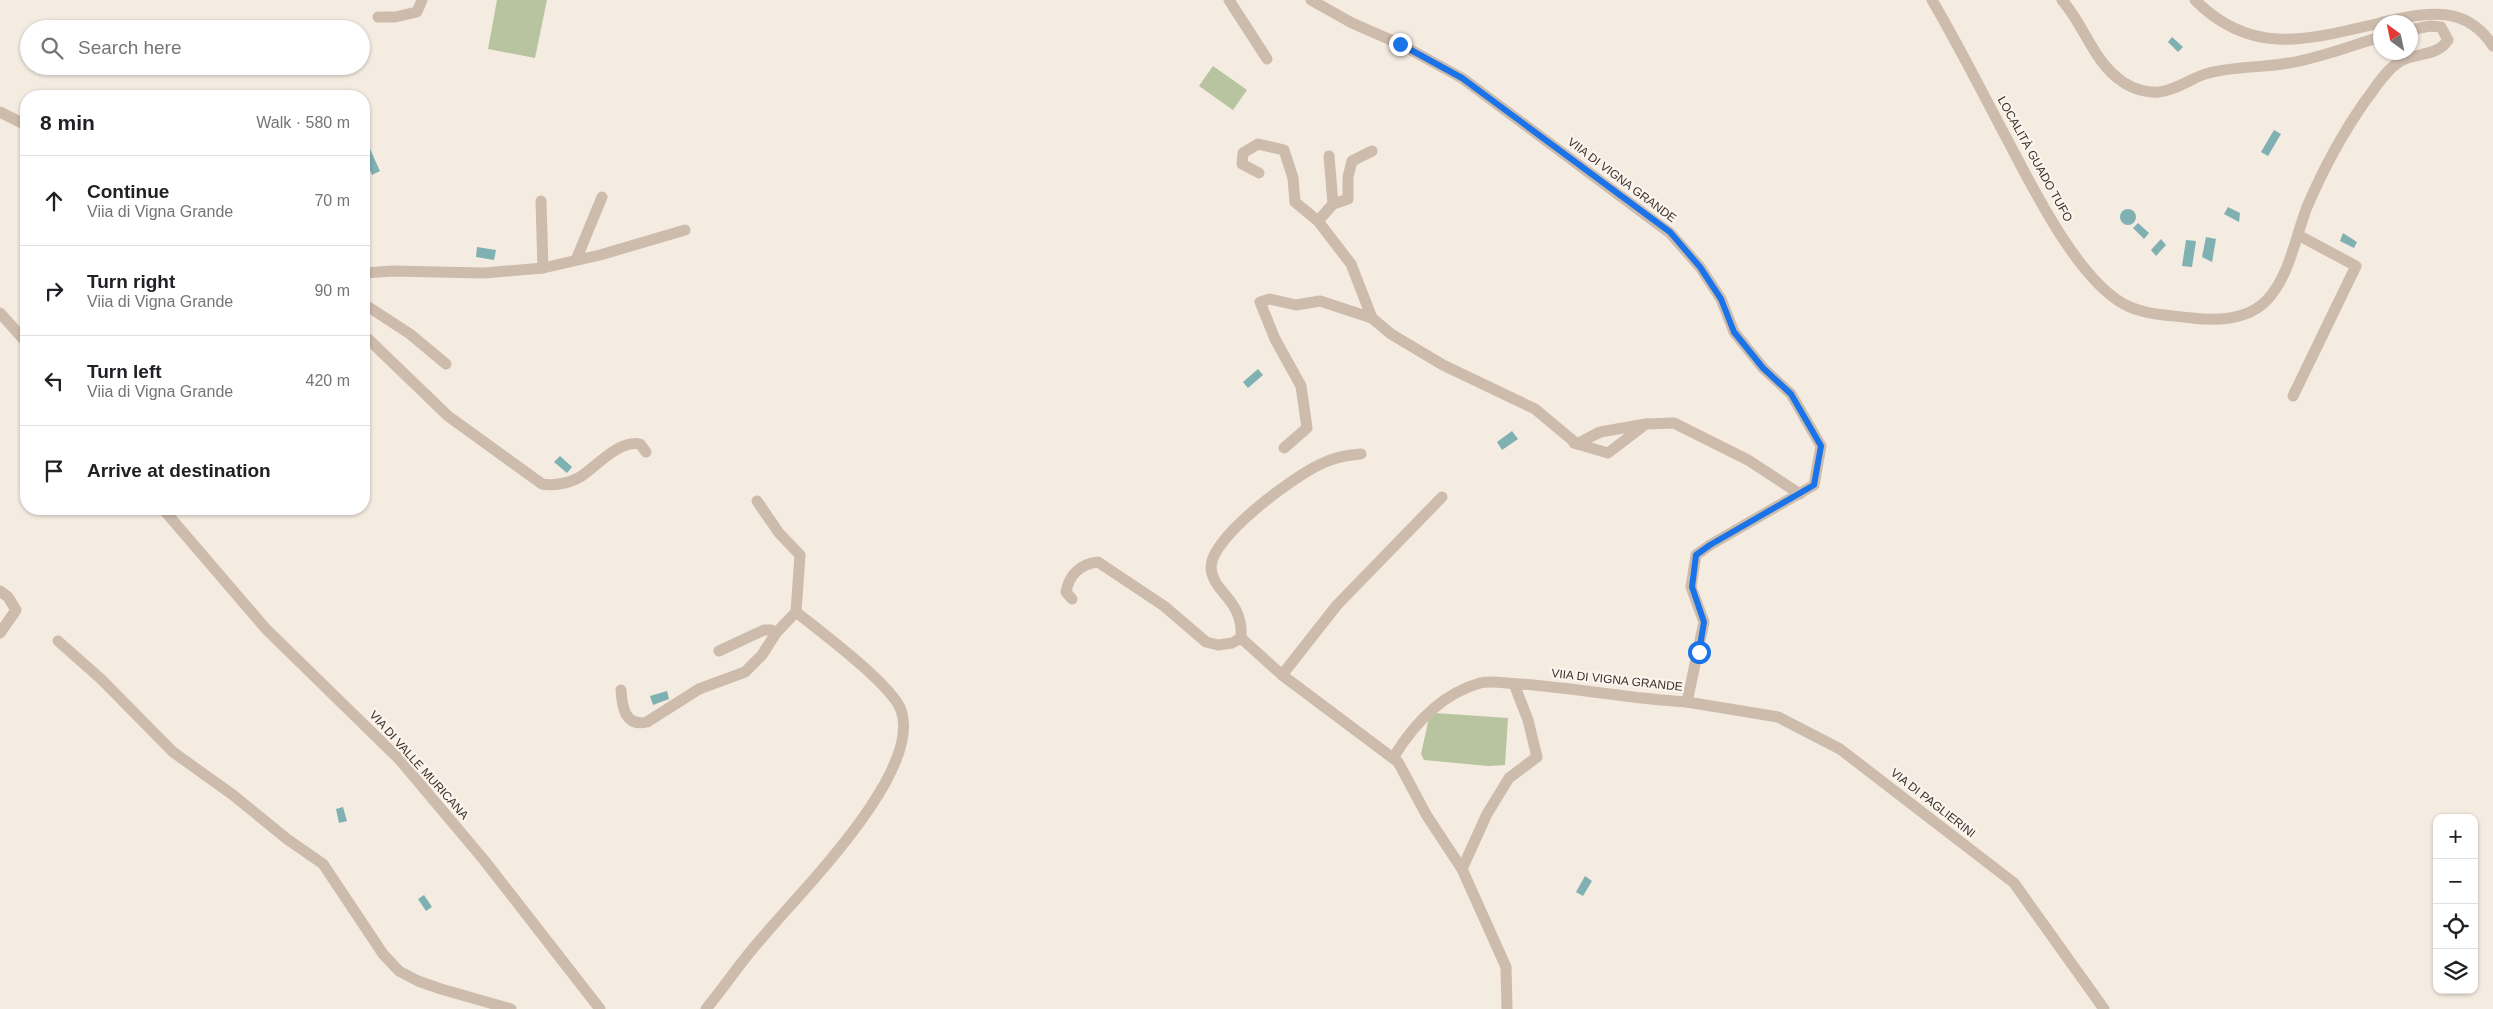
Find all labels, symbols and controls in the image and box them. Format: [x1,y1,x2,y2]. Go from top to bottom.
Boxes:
north arrow [2373,15,2418,60]
search box [20,20,370,75]
route end [1389,33,1412,56]
icon: search [38,34,66,62]
text: Search here [78,37,182,58]
street label: LOCALITÀ GUADO TUFO [1995,93,2076,224]
text: 8 min [40,111,95,134]
text: Walk · 580 m [256,114,350,131]
street label: VIIA DI VIGNA GRANDE [1565,135,1679,225]
text: Continue [87,181,169,202]
icon: ahead [40,187,68,215]
text: 70 m [314,192,350,209]
text: Viia di Vigna Grande [87,203,233,220]
text: Turn right [87,271,175,292]
icon: right [40,277,68,305]
text: 90 m [314,282,350,299]
text: Viia di Vigna Grande [87,293,233,310]
text: Turn left [87,361,162,382]
icon: left [40,367,68,395]
text: 420 m [306,372,350,389]
text: Viia di Vigna Grande [87,383,233,400]
icon: arrive [40,457,68,485]
text: Arrive at destination [87,460,271,481]
route start [1688,641,1711,664]
street label: VIIA DI VIGNA GRANDE [1551,666,1683,694]
street label: VIA DI VALLE MURICANA [367,708,471,822]
street label: VIA DI PAGLIERINI [1888,766,1978,840]
map controls [2433,814,2478,994]
button: + [2433,814,2478,859]
button: − [2433,859,2478,904]
button: locate [2433,904,2478,949]
button: layers [2433,949,2478,994]

